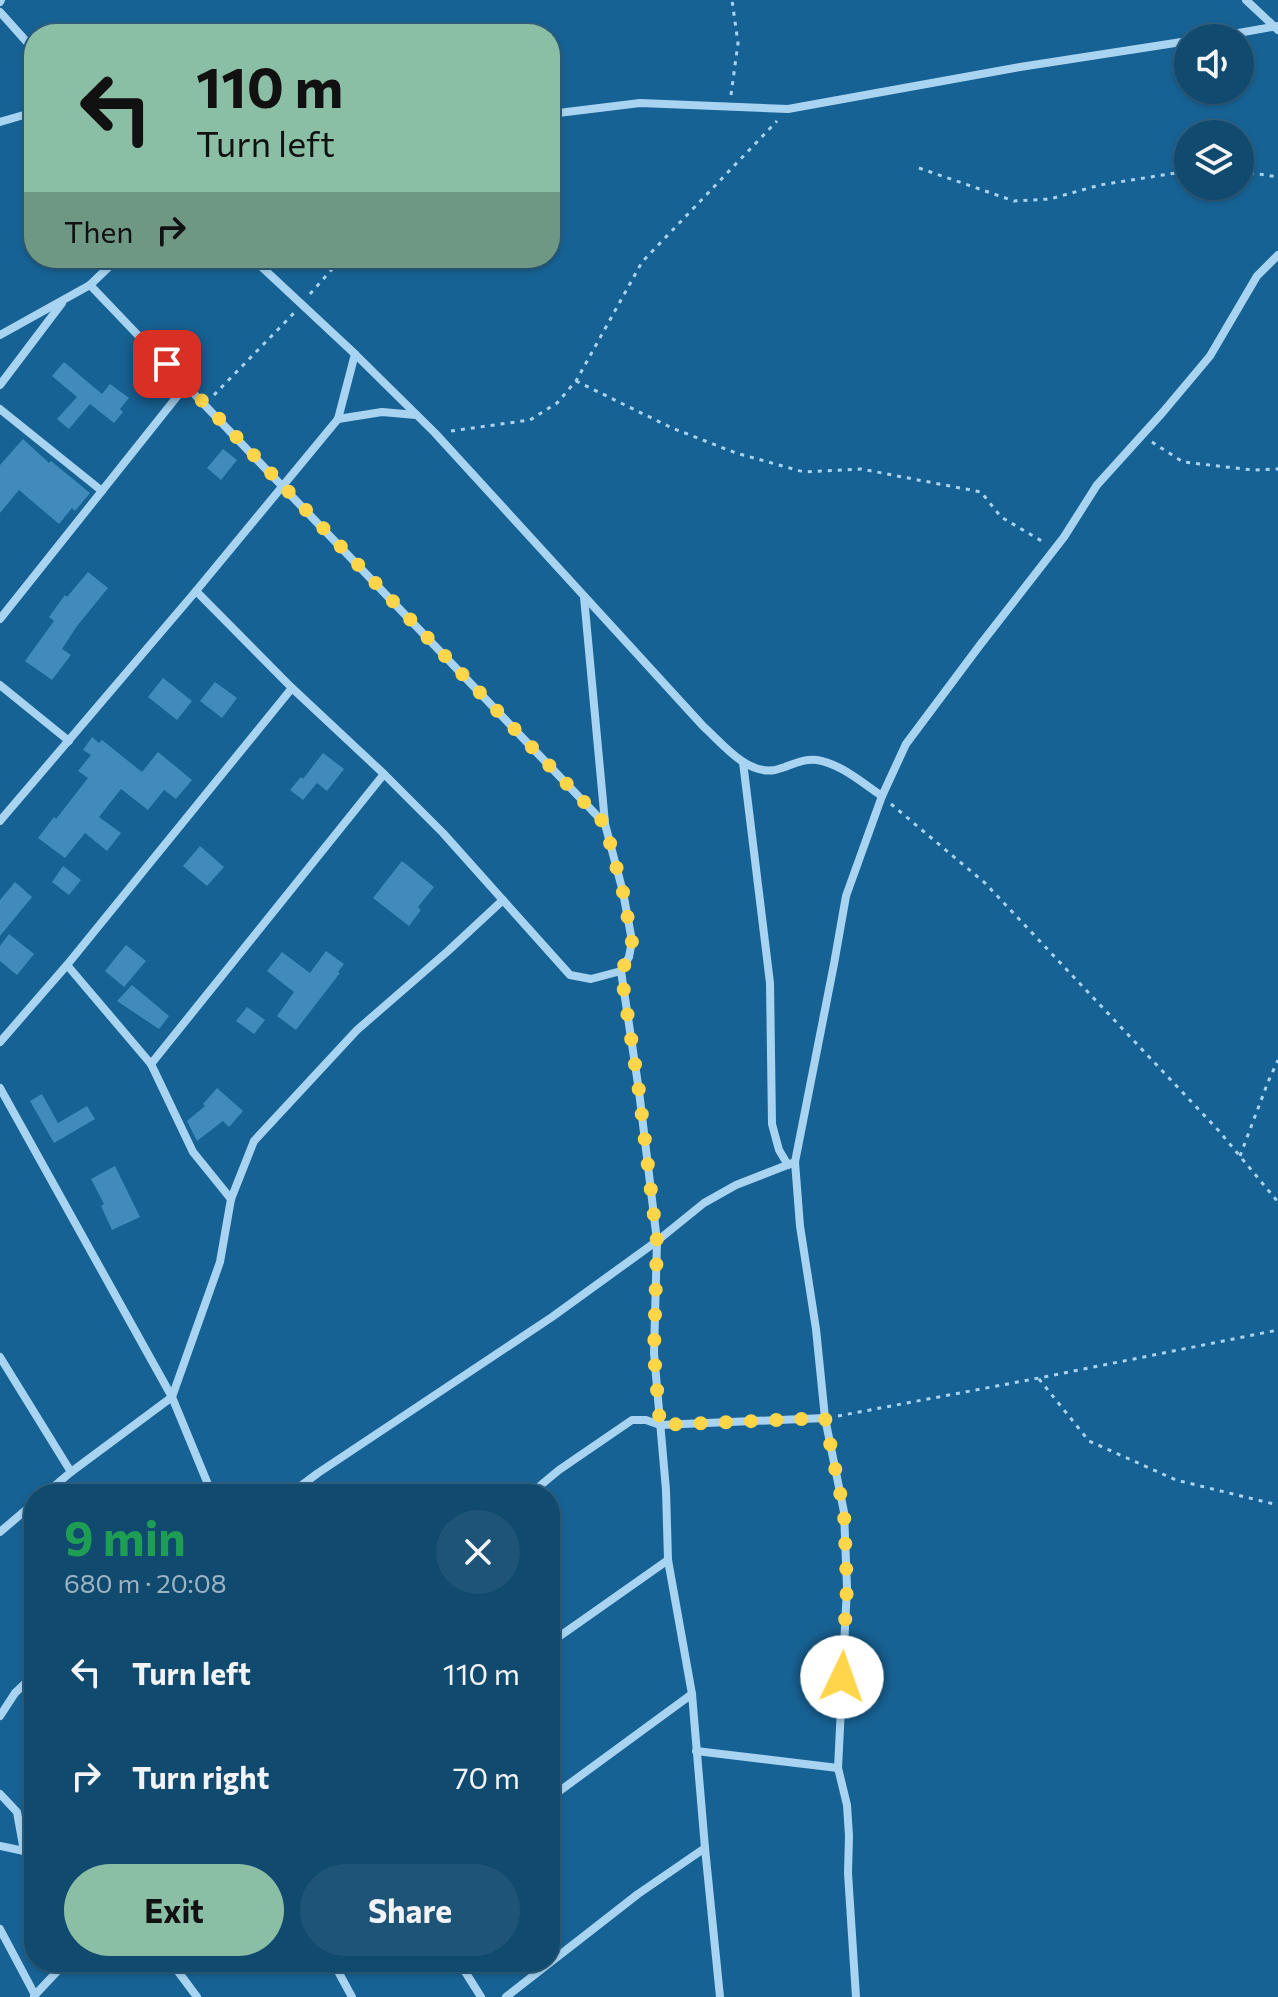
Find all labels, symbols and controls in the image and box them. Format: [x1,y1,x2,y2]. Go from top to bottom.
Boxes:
map controls [1174,24,1254,200]
button: sound [1174,24,1254,104]
text: 110 m [196,51,343,120]
icon: left [64,56,168,160]
text: Turn left [196,120,335,164]
button: layers [1174,120,1254,200]
icon: right [149,208,193,252]
text: Then [64,212,133,249]
pin [133,330,201,398]
icon: arrive [145,342,189,386]
text: 9 min [64,1507,186,1566]
button: close [436,1510,520,1594]
text: 680 m · 20:08 [64,1567,226,1598]
position arrow [800,1635,884,1719]
icon: left [64,1650,108,1694]
text: Turn left [132,1654,251,1691]
text: 110 m [443,1654,520,1691]
icon: right [64,1754,108,1798]
text: Turn right [132,1758,269,1795]
text: 70 m [453,1758,520,1795]
button: Exit [64,1864,284,1956]
button: Share [300,1864,520,1956]

